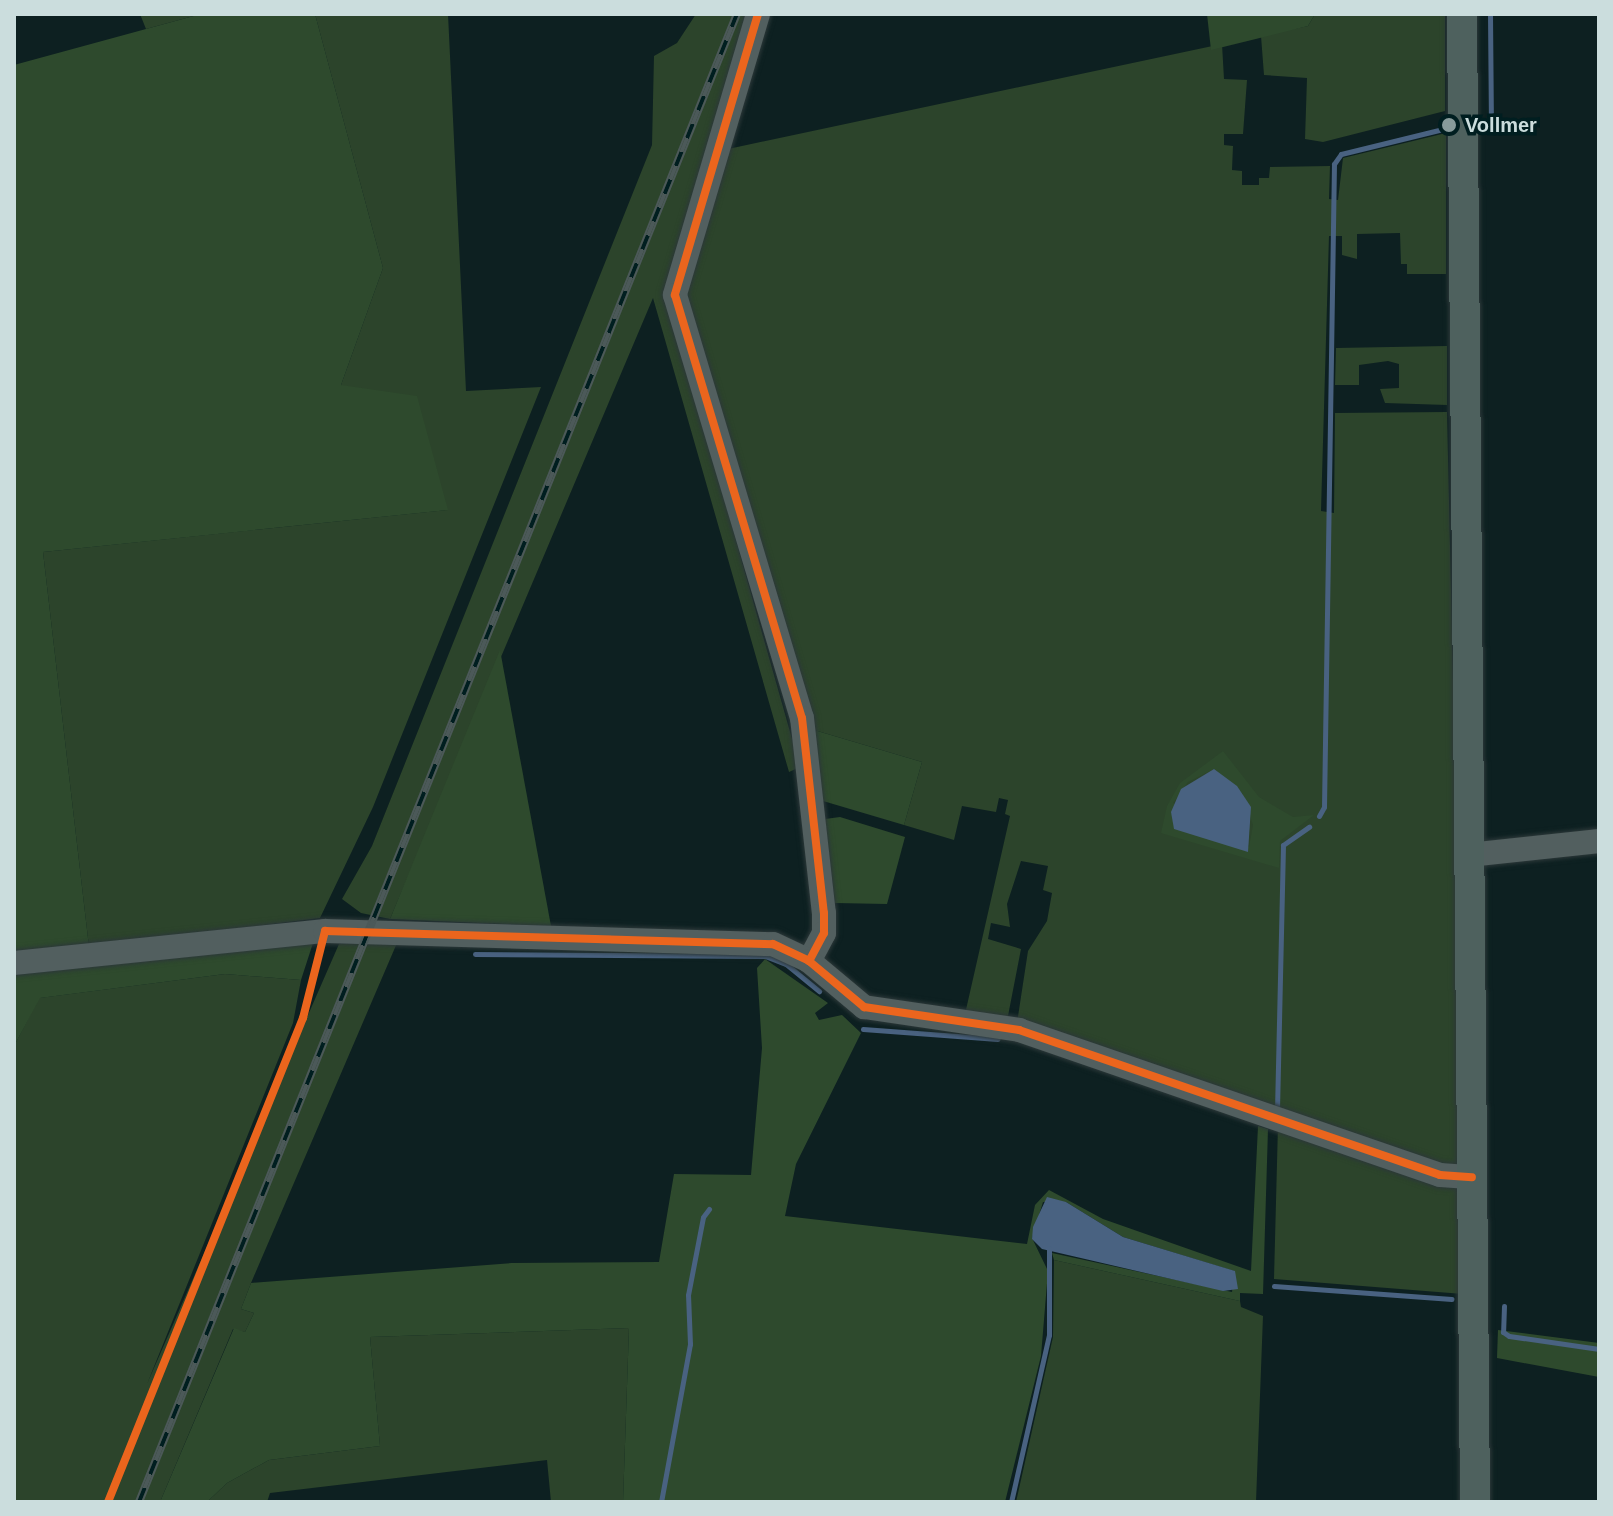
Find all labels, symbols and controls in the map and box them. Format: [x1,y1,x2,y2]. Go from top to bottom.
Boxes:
place label: Vollmer [1465,113,1537,137]
marker: Vollmer [1440,116,1458,134]

